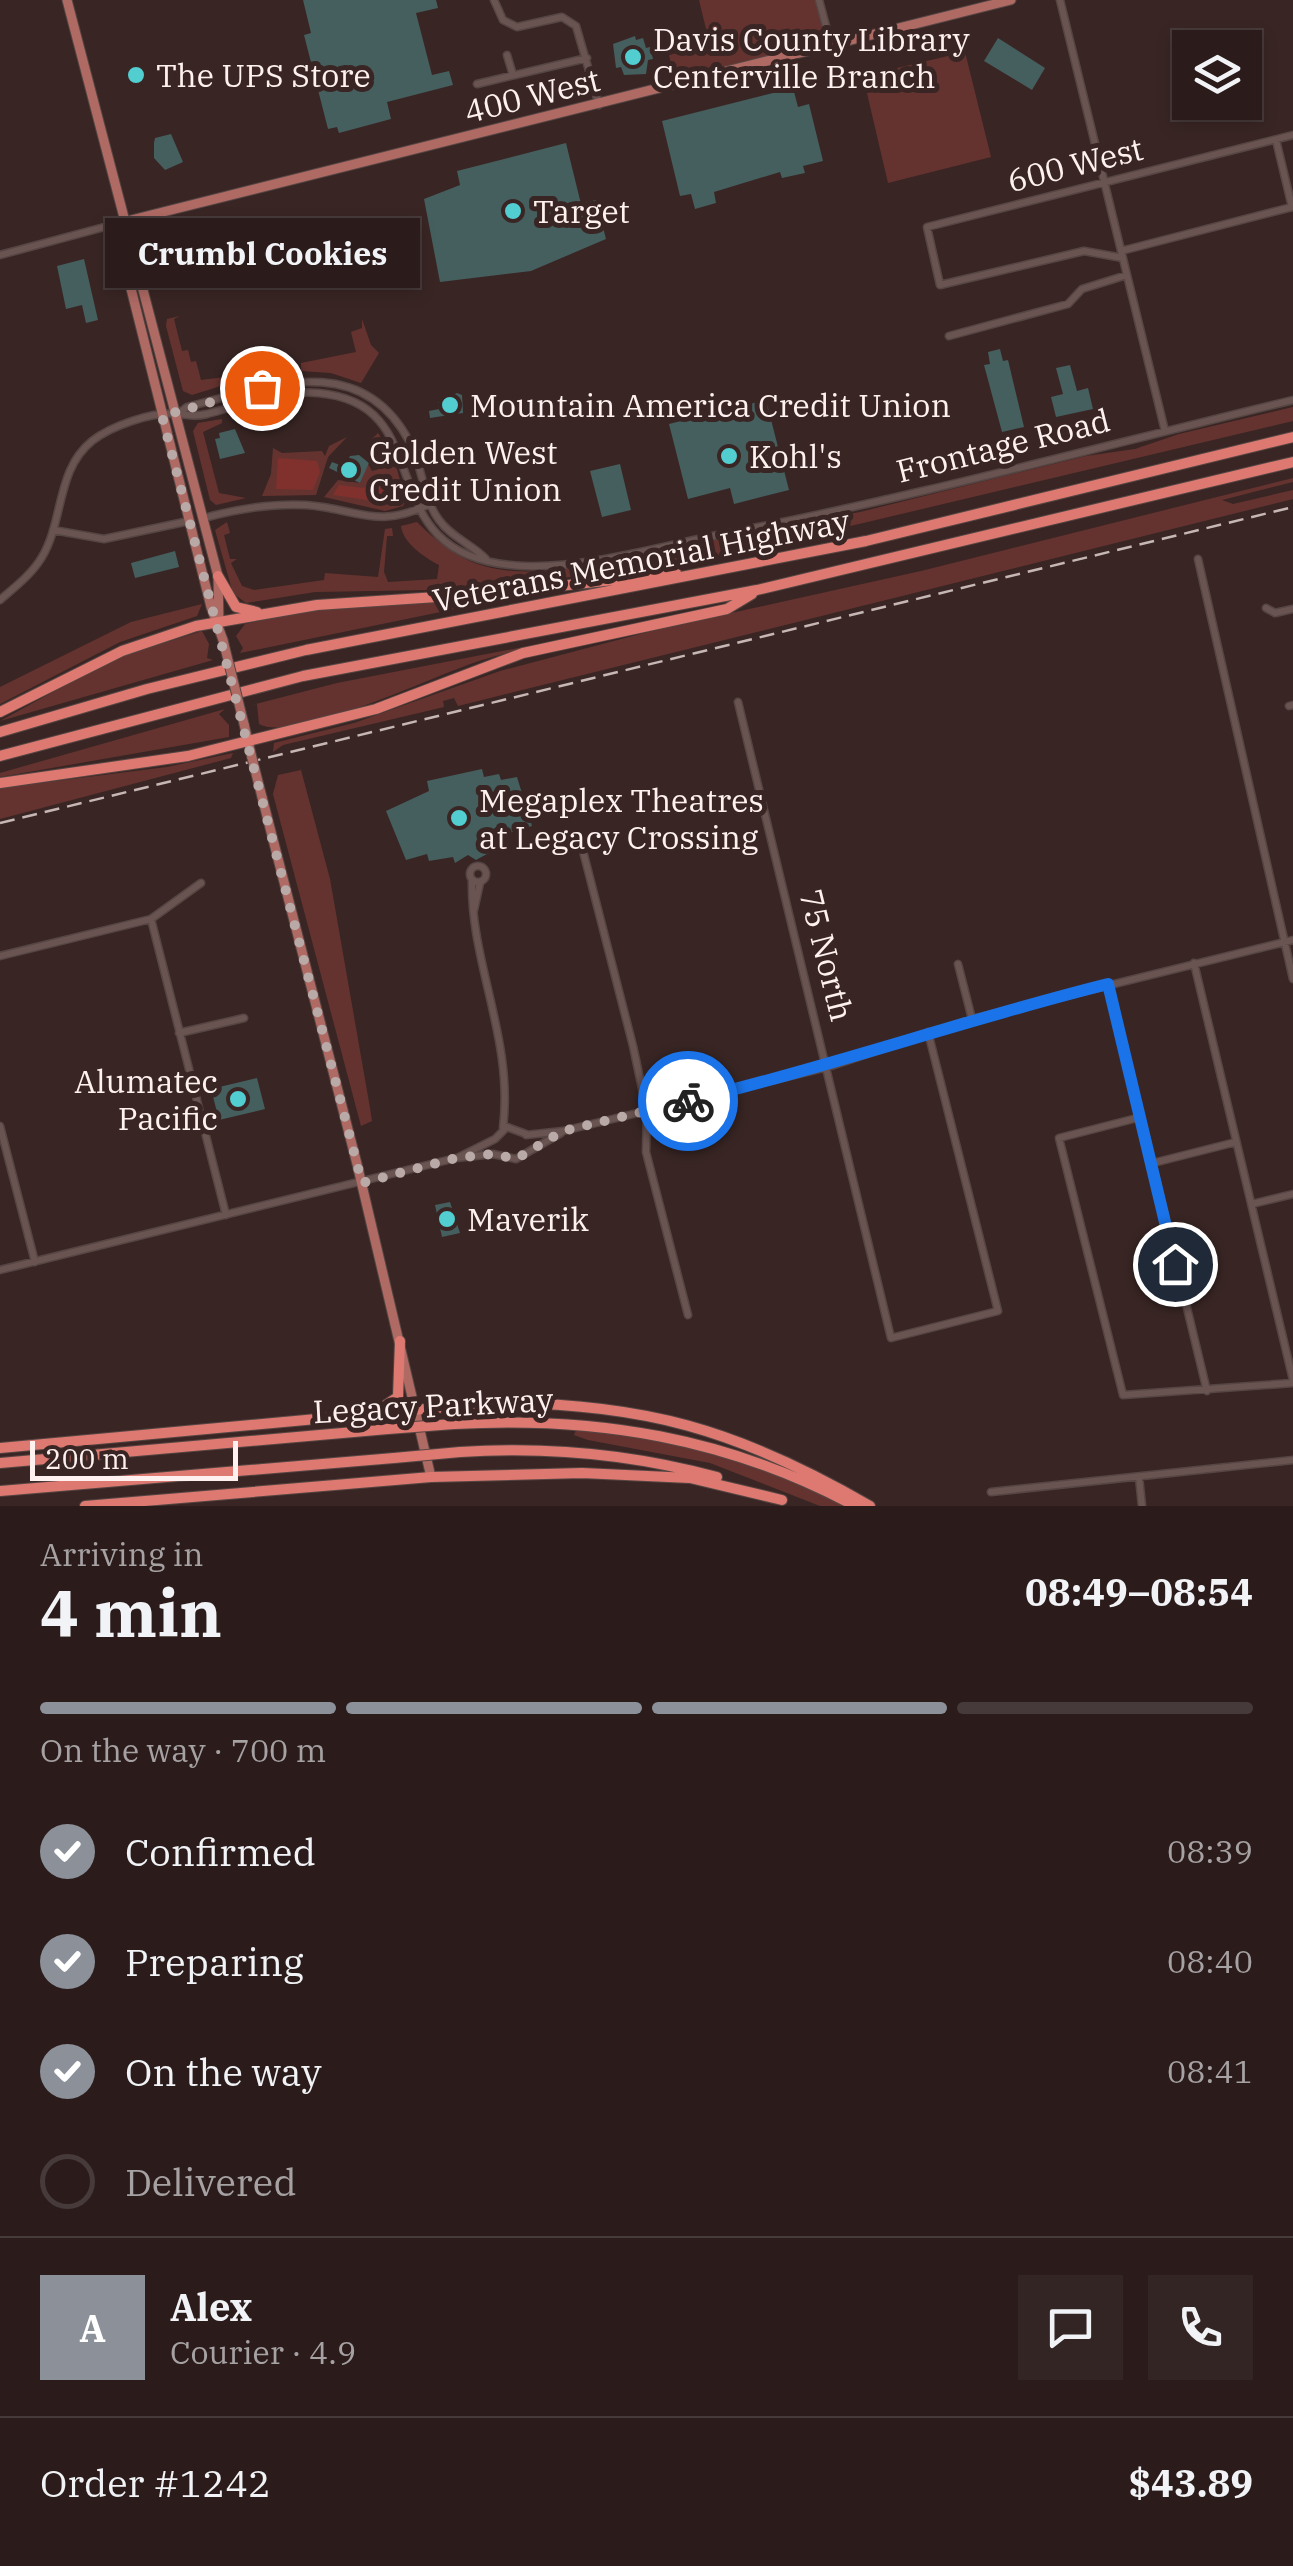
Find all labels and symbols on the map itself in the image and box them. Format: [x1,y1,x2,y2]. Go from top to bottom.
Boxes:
place label: Davis County Library Centerville Branch [653,18,970,97]
marker: Davis County Library Centerville Branch [622,46,644,68]
place label: The UPS Store [156,54,371,96]
street label: 400 West [460,58,604,132]
marker: The UPS Store [125,64,147,86]
street label: 600 West [1003,127,1147,201]
place label: Target [533,190,630,232]
marker: Target [502,200,524,222]
callout: Crumbl Cookies [104,218,420,288]
pin [220,346,305,431]
place label: Mountain America Credit Union [470,384,951,426]
marker: Mountain America Credit Union [439,394,461,416]
street label: Frontage Road [892,398,1114,492]
place label: Golden West Credit Union [369,431,562,510]
place label: Kohl's [749,435,842,477]
marker: Kohl's [718,445,740,467]
marker: Golden West Credit Union [338,459,360,481]
street label: Veterans Memorial Highway [429,499,854,621]
place label: Megaplex Theatres at Legacy Crossing [479,779,764,858]
marker: Megaplex Theatres at Legacy Crossing [448,807,470,829]
street label: 75 North [790,885,864,1025]
courier [638,1051,738,1151]
place label: Alumatec Pacific [74,1060,218,1139]
marker: Alumatec Pacific [227,1088,249,1110]
place label: Maverik [467,1198,589,1240]
marker: Maverik [436,1208,458,1230]
pin [1133,1222,1218,1307]
street label: Legacy Parkway [312,1378,555,1432]
scale bar [30,1436,238,1481]

